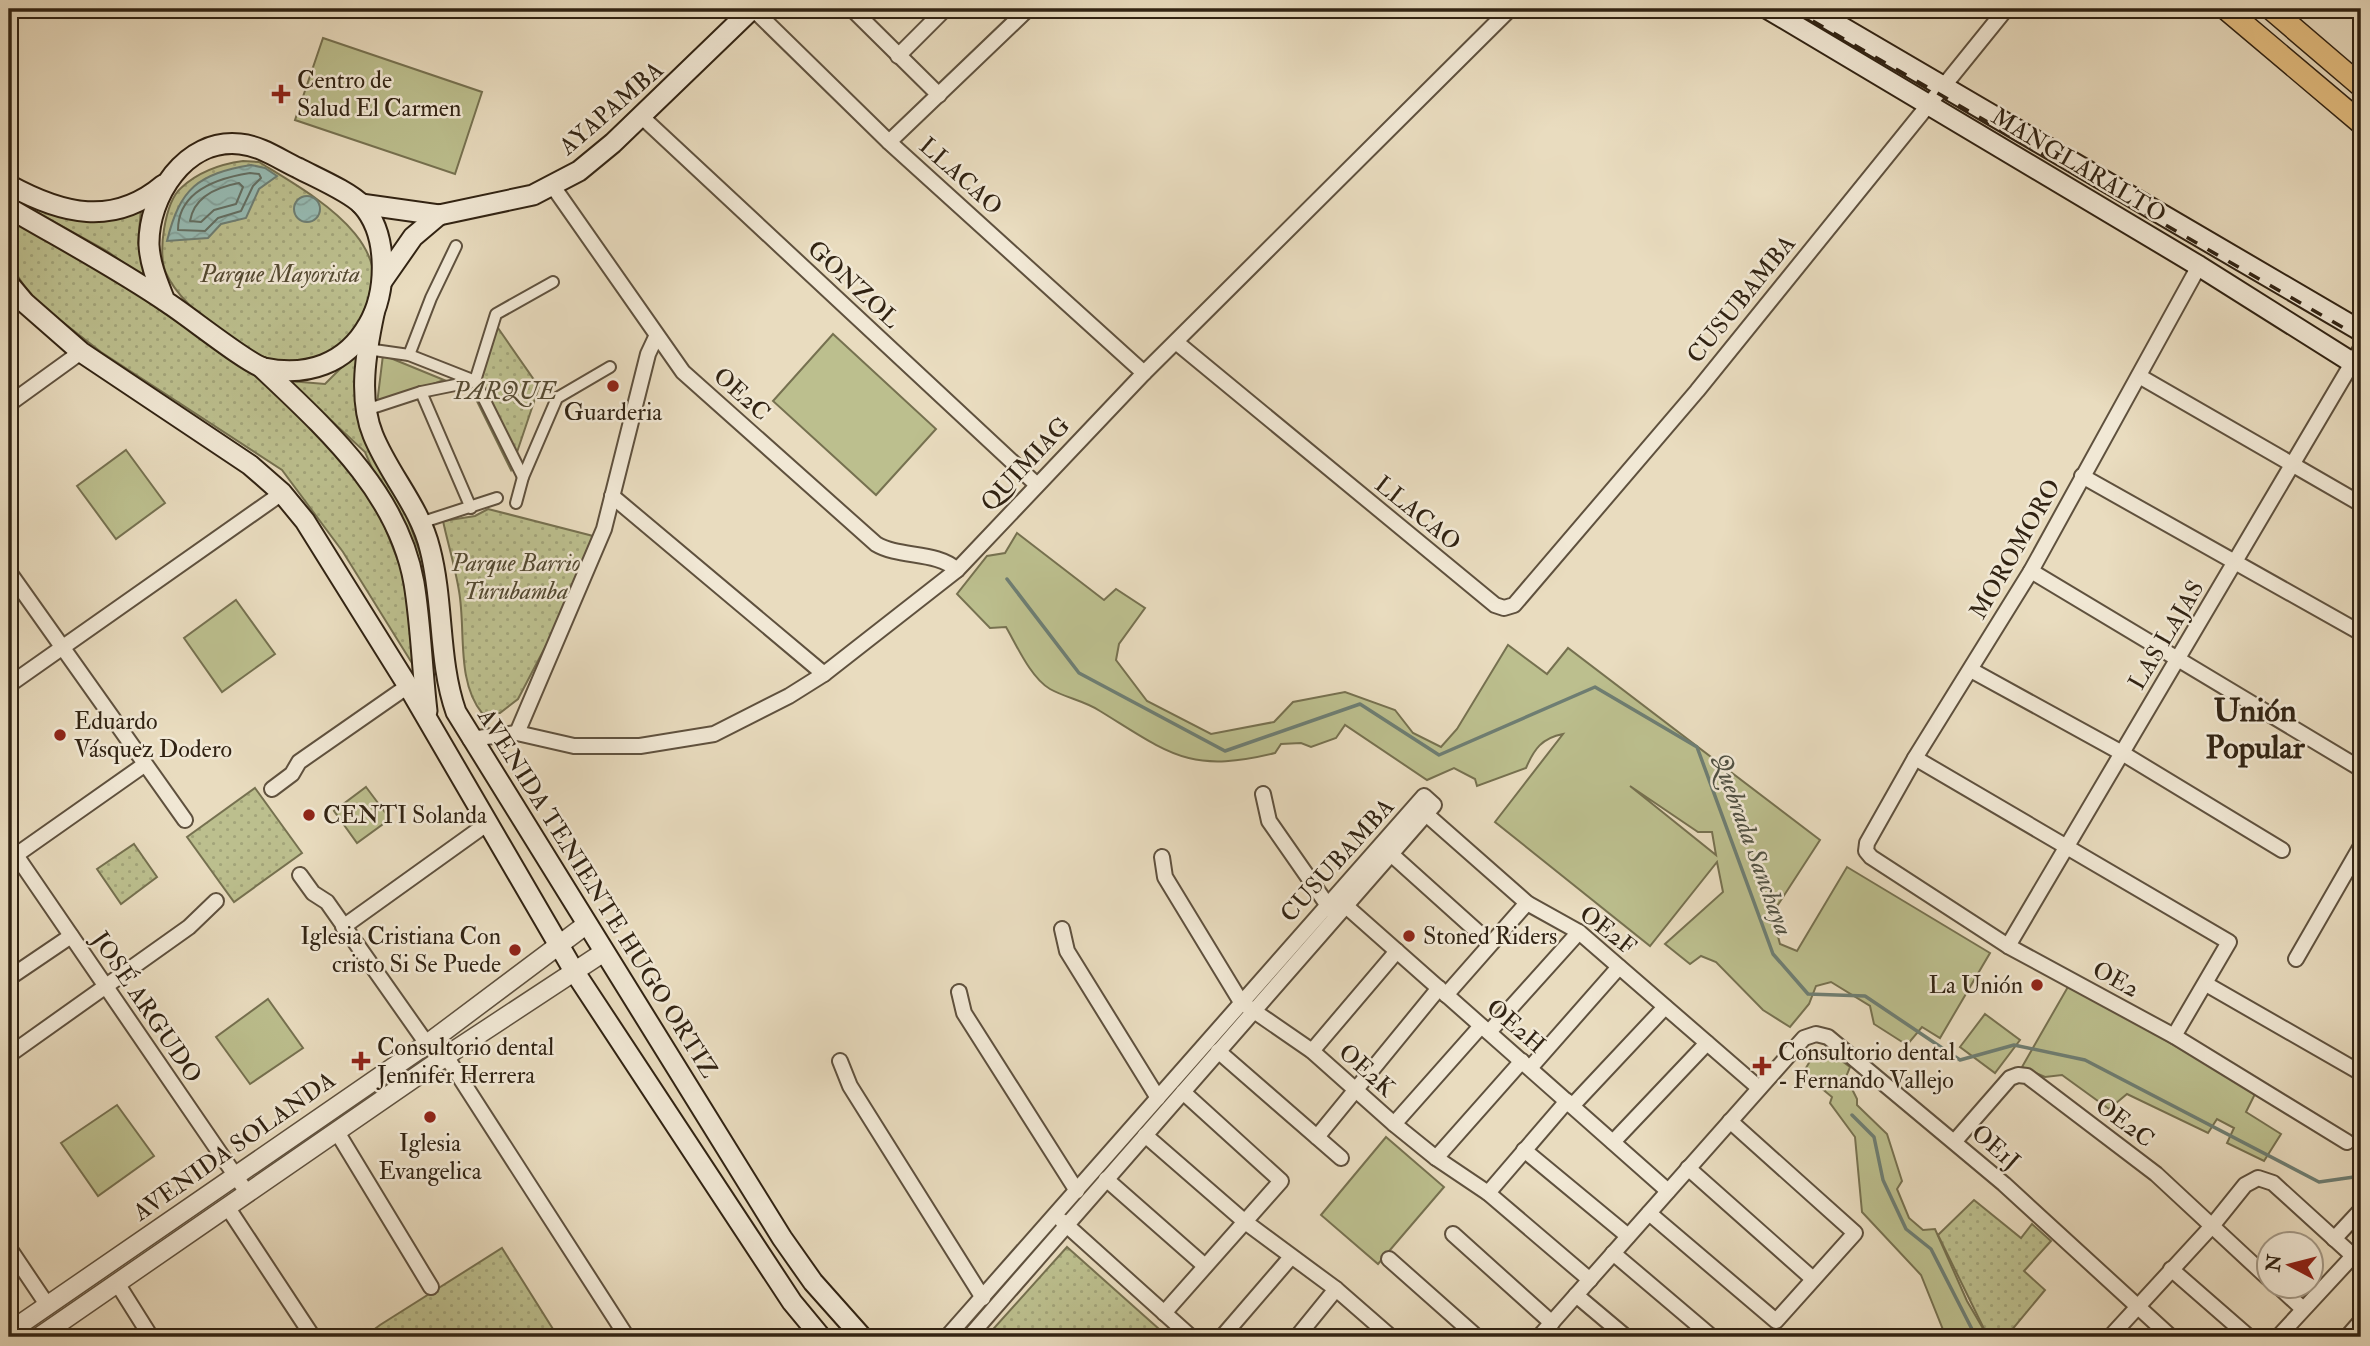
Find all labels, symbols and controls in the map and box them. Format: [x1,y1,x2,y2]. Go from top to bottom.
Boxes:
street label: AYAPAMBA [552,55,670,163]
place label: Centro de Salud El Carmen [297,65,461,124]
marker: Centro de Salud El Carmen [271,84,291,104]
street label: MANGLARALTO [1986,101,2172,230]
street label: LLACAO [912,131,1009,222]
street label: CUSUBAMBA [1680,229,1803,370]
street label: GONZOL [801,234,907,336]
park label: Parque Mayorista [199,259,360,290]
street label: OE2C [707,361,777,428]
park label: PARQUE [453,376,557,407]
marker: Guarderia [605,378,621,394]
place label: Guarderia [564,397,663,428]
street label: QUIMIAG [974,411,1077,518]
street label: LLACAO [1368,469,1467,558]
street label: MOROMORO [1963,474,2068,625]
park label: Parque Barrio Turubamba [450,548,581,607]
street label: LAS LAJAS [2122,575,2211,696]
district label: Unión Popular [2205,691,2306,768]
street label: AVENIDA TENIENTE HUGO ORTIZ [470,702,725,1084]
place label: Eduardo Vásquez Dodero [74,706,232,765]
marker: Eduardo Vásquez Dodero [52,727,68,743]
water label: Quebrada Sanchaya [1703,749,1800,940]
street label: CUSUBAMBA [1274,792,1401,929]
place label: CENTI Solanda [323,800,488,831]
marker: CENTI Solanda [301,807,317,823]
street label: OE2F [1573,899,1642,962]
place label: Iglesia Cristiana Con cristo Si Se Puede [300,921,501,980]
place label: Stoned Riders [1423,921,1557,952]
street label: JOSÉ ARGUDO [84,924,210,1089]
marker: Stoned Riders [1401,928,1417,944]
marker: Iglesia Cristiana Con cristo Si Se Puede [507,942,523,958]
street label: OE2 [2087,954,2145,1005]
place label: La Unión [1929,970,2023,1001]
marker: La Unión [2029,977,2045,993]
street label: OE2H [1480,992,1552,1061]
place label: Consultorio dental Jennifer Herrera [376,1032,554,1091]
street label: OE2K [1332,1037,1402,1104]
place label: Consultorio dental - Fernando Vallejo [1778,1037,1955,1096]
marker: Consultorio dental Jennifer Herrera [351,1051,371,1071]
marker: Consultorio dental - Fernando Vallejo [1752,1056,1772,1076]
street label: AVENIDA SOLANDA [126,1065,342,1229]
street label: OE2C [2089,1090,2160,1155]
marker: Iglesia Evangelica [422,1109,438,1125]
street label: OE1J [1965,1118,2027,1177]
place label: Iglesia Evangelica [378,1128,483,1187]
north arrow [2254,1230,2324,1300]
text: N [2261,1252,2287,1274]

